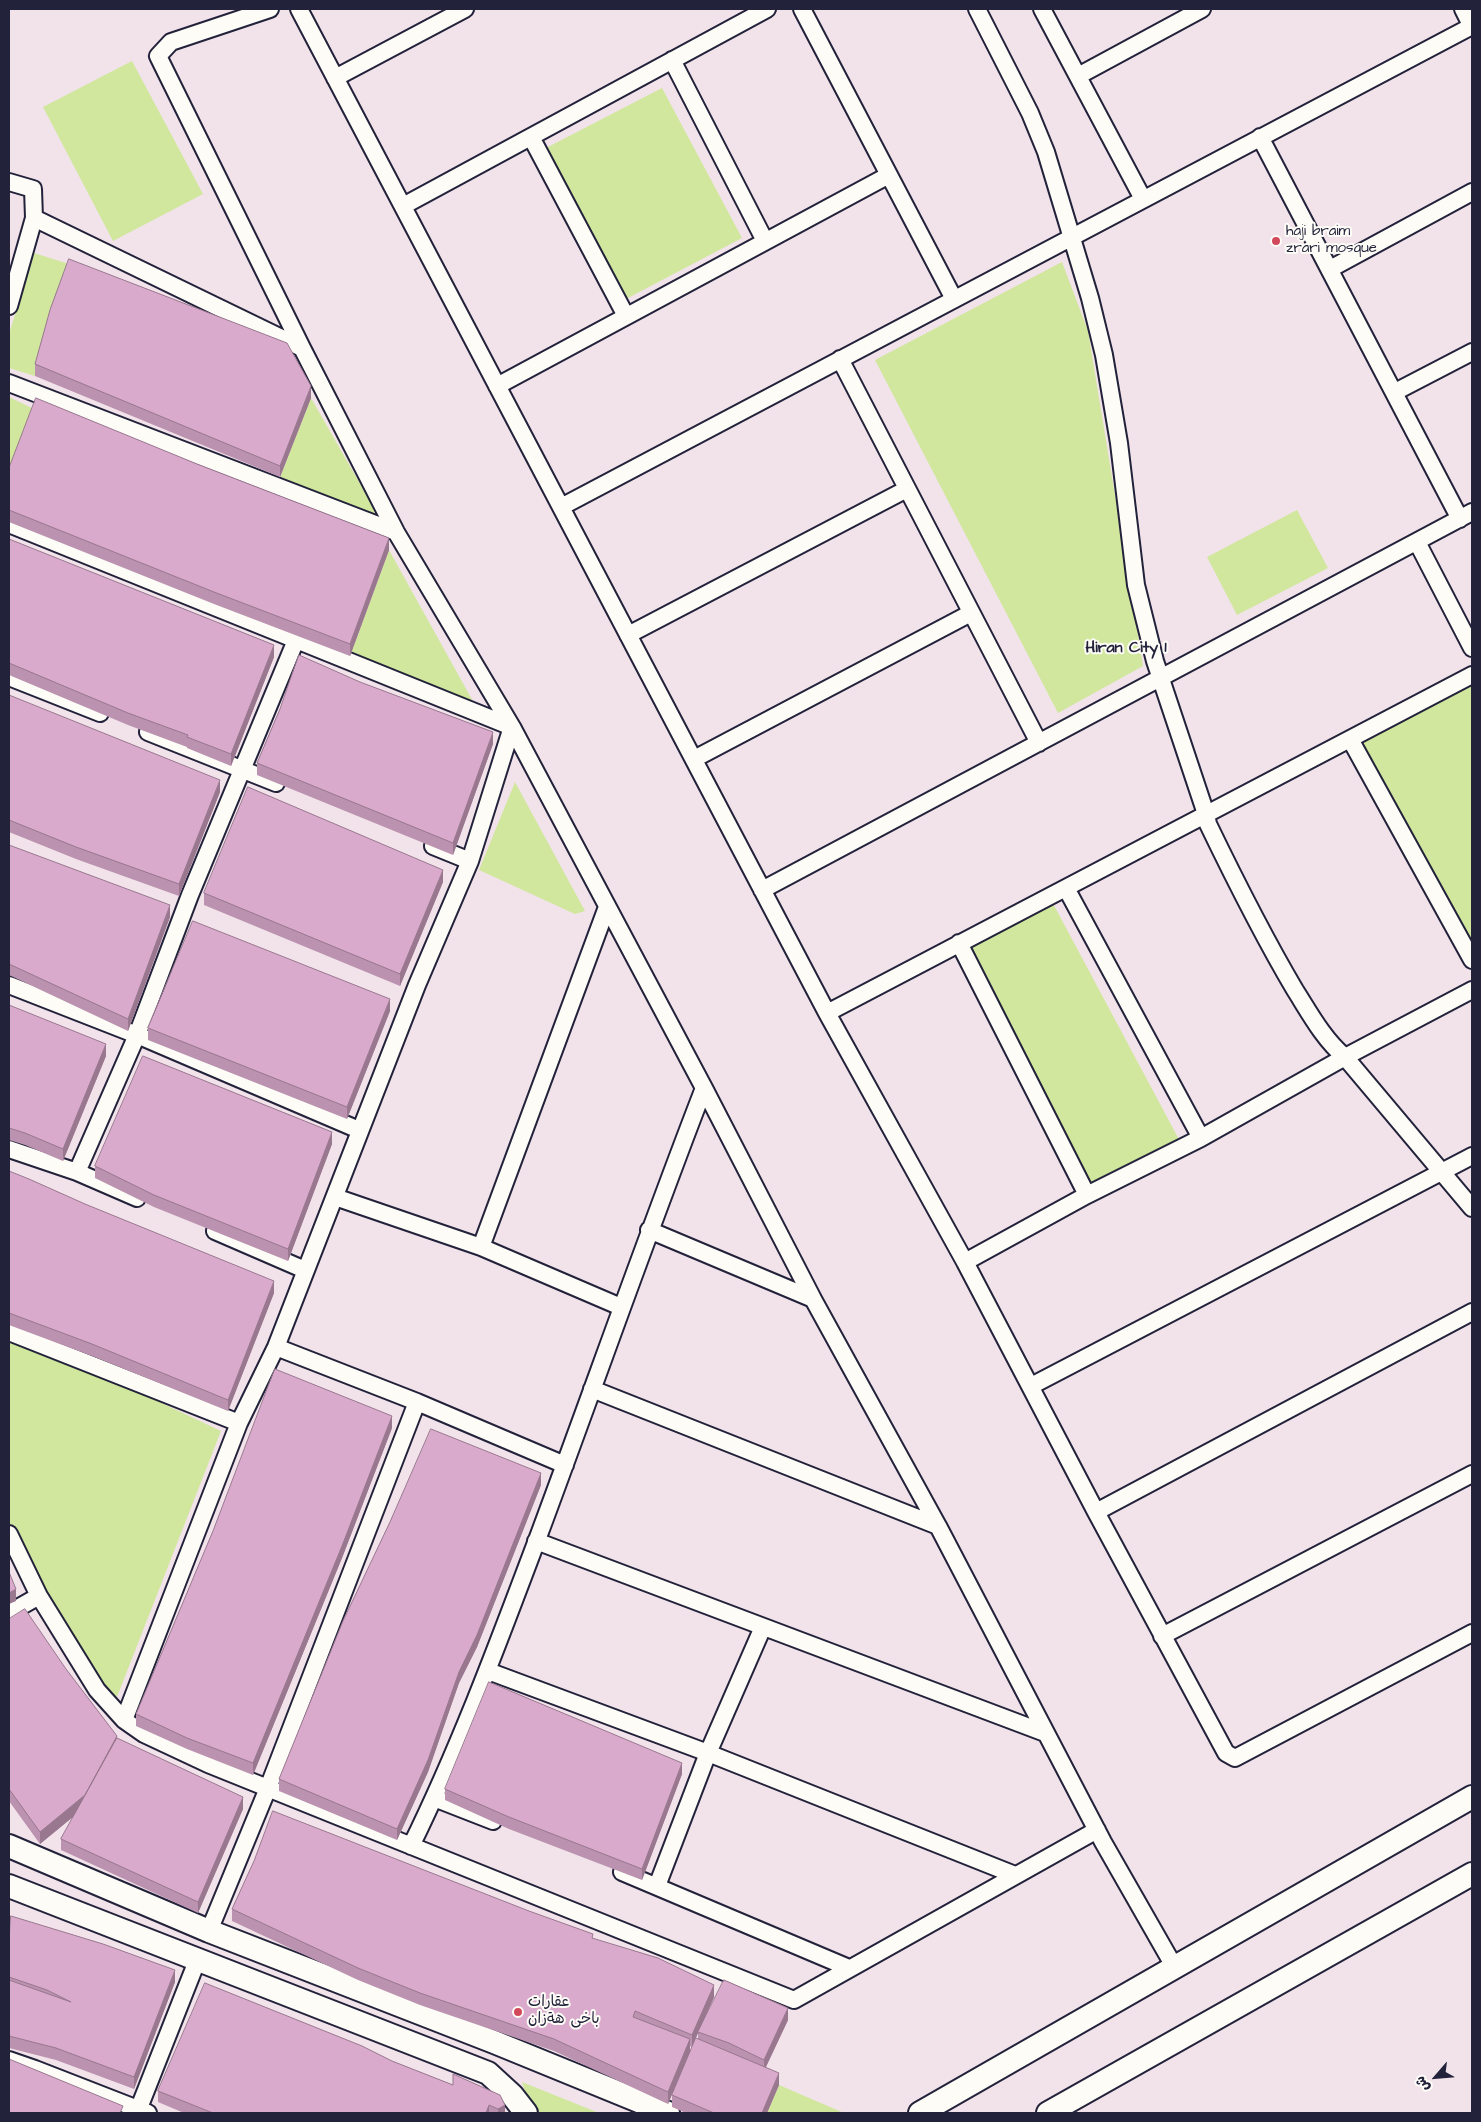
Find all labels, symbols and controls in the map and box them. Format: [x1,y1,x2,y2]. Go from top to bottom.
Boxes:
place label: haji braim zrari mosque [1286,223,1377,258]
marker: haji braim zrari mosque [1270,235,1282,247]
district label: Hiran City 1 [1086,639,1166,659]
place label: عقارات باخی هةزان [528,1994,600,2029]
marker: عقارات باخی هةزان [512,2006,524,2018]
north arrow [1411,2052,1461,2102]
text: ش [1410,2072,1435,2095]

